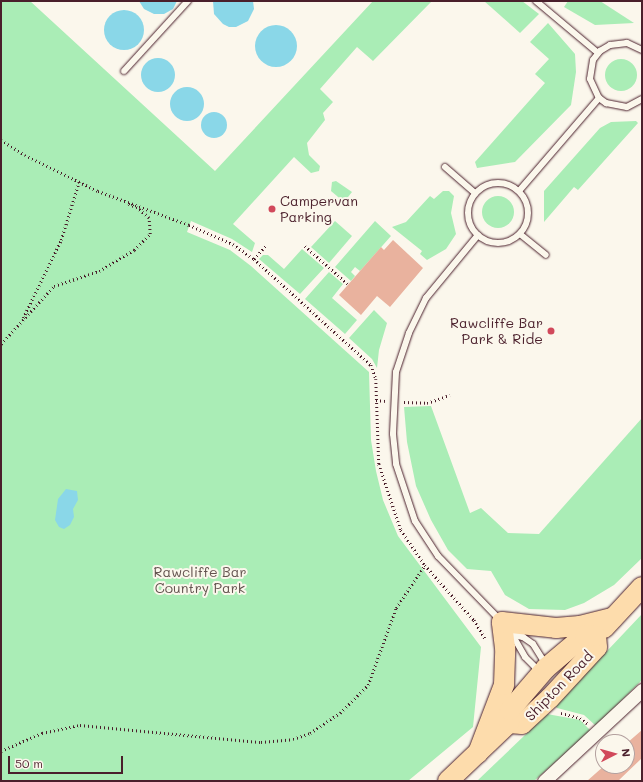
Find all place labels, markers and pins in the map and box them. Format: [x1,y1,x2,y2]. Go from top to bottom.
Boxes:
place label: Campervan Parking [280,193,358,226]
marker: Campervan Parking [267,204,277,214]
place label: Rawcliffe Bar Park & Ride [450,315,543,348]
marker: Rawcliffe Bar Park & Ride [546,326,556,336]

